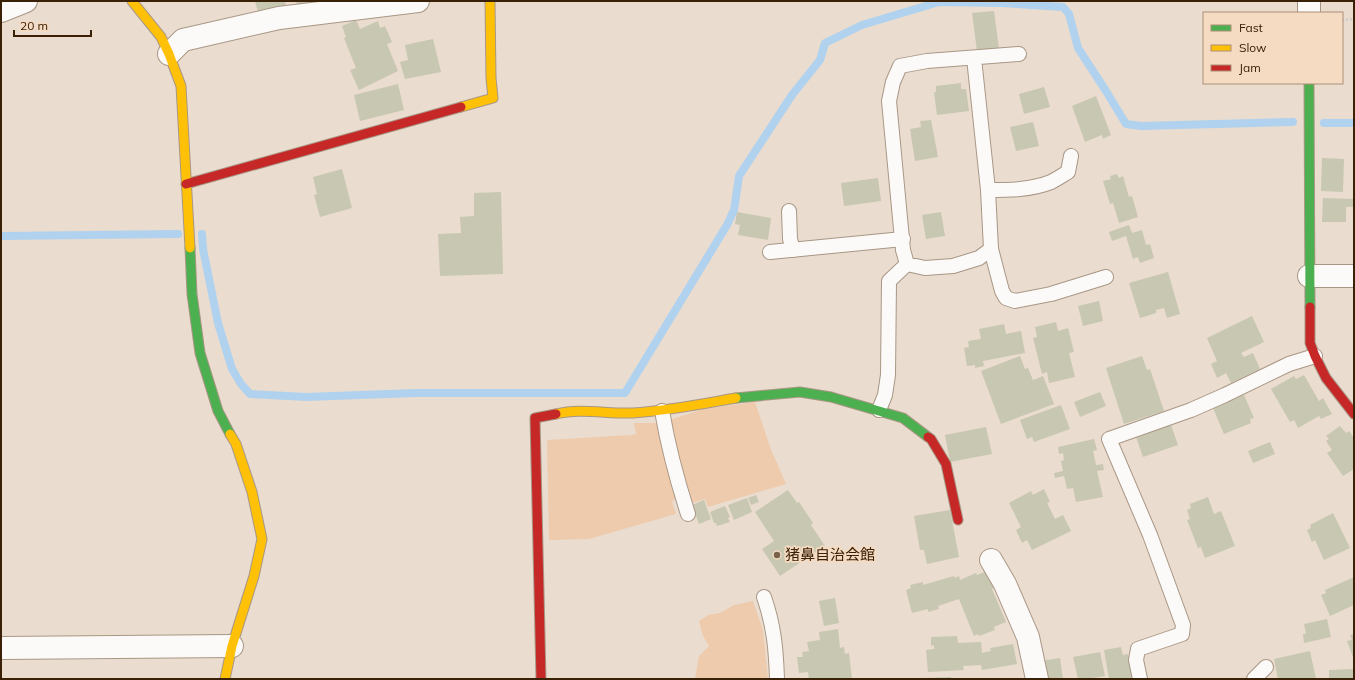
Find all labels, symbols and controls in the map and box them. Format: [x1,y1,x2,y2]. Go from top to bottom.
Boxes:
scale bar [14,12,91,38]
legend [1203,12,1343,84]
text: 20 m [20,18,48,33]
text: Fast [1239,20,1263,35]
text: Slow [1239,40,1267,55]
text: Jam [1239,60,1261,75]
place label: 猪鼻自治会館 [785,545,875,564]
marker: 猪鼻自治会館 [772,550,782,560]

